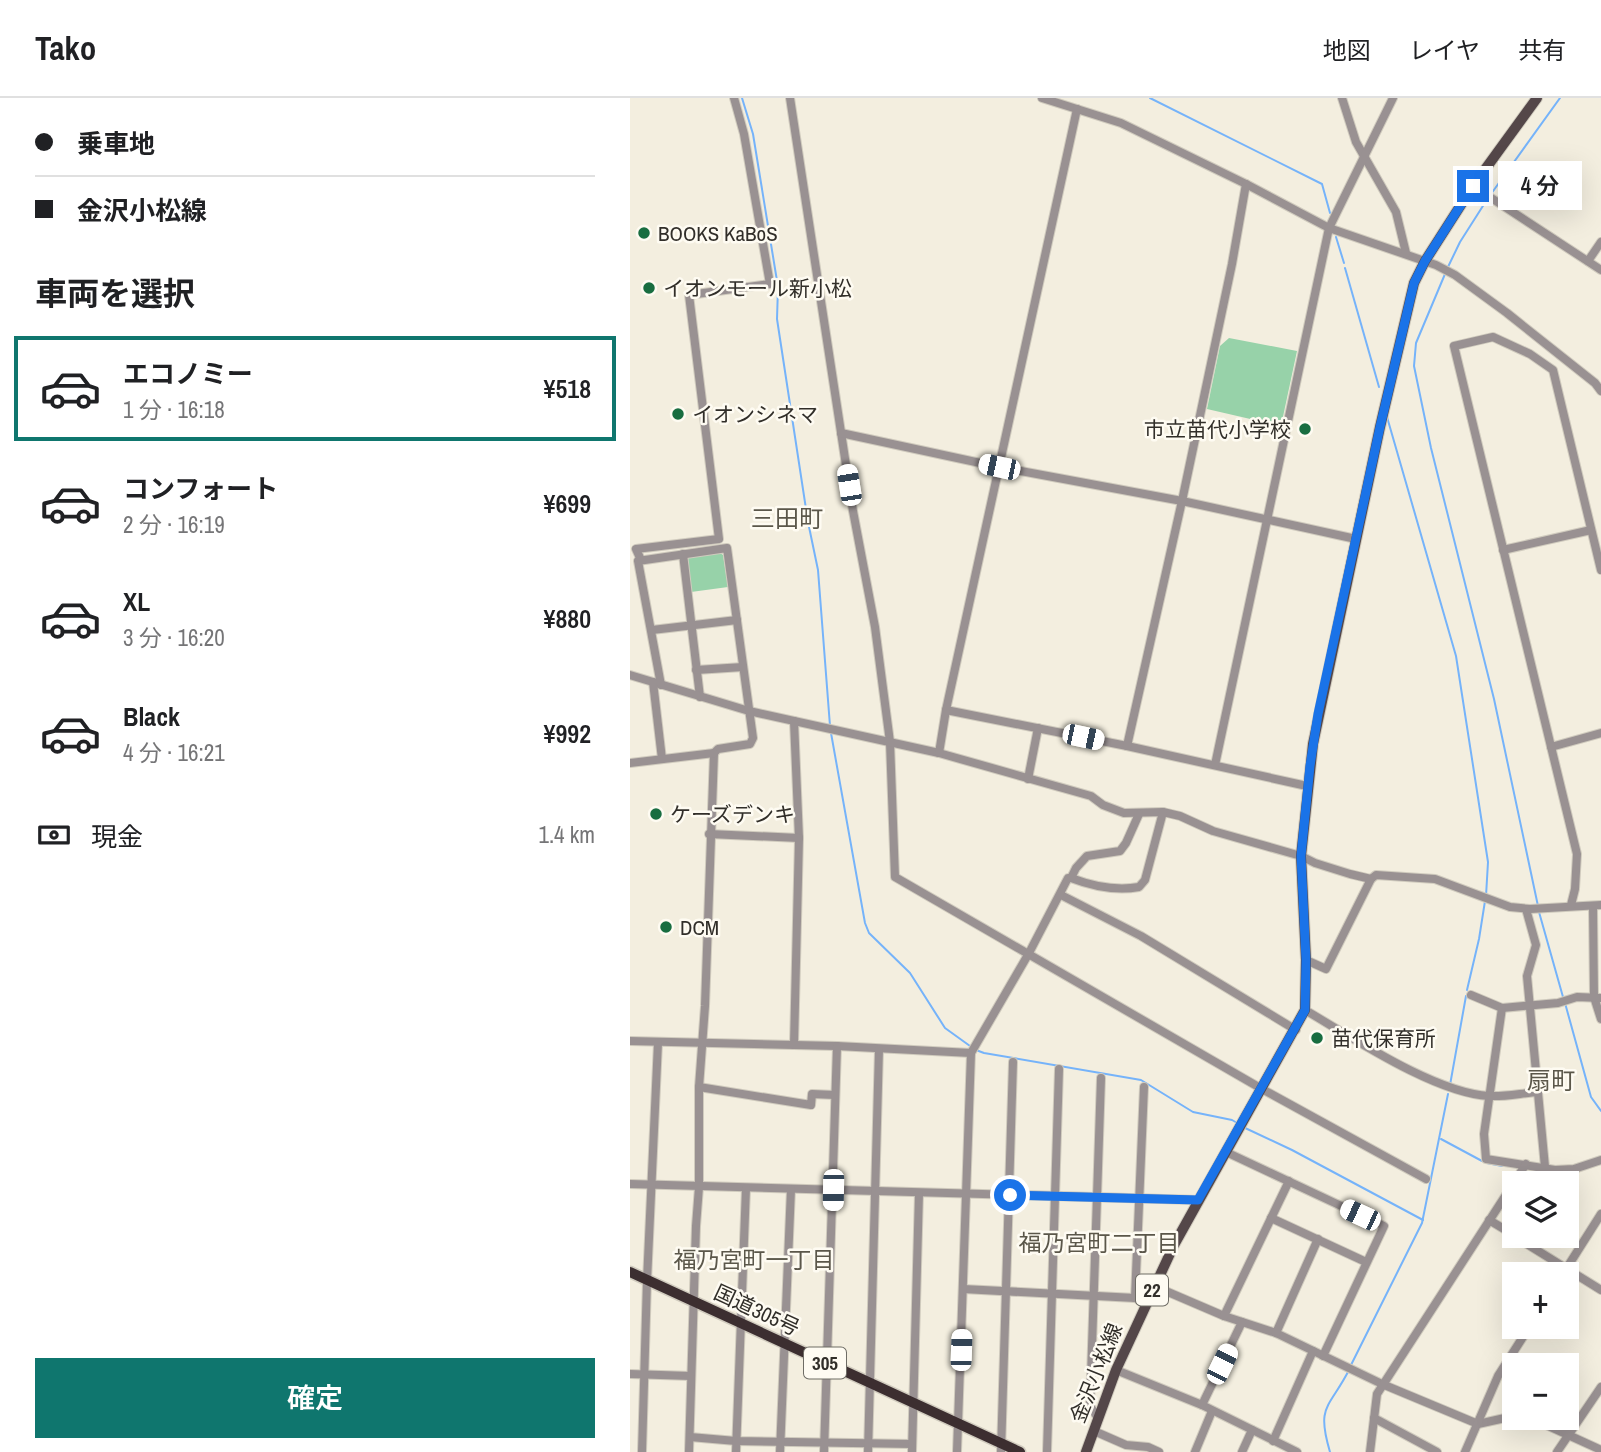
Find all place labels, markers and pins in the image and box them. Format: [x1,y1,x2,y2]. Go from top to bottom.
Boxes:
place label: BOOKS KaBoS [658,219,778,248]
marker: BOOKS KaBoS [636,225,652,241]
place label: イオンモール新小松 [663,274,852,303]
marker: イオンモール新小松 [641,280,657,296]
place label: イオンシネマ [692,400,818,429]
marker: イオンシネマ [670,406,686,422]
place label: 市立苗代小学校 [1144,415,1291,444]
marker: 市立苗代小学校 [1297,421,1313,437]
place label: ケーズデンキ [670,800,795,829]
marker: ケーズデンキ [648,806,664,822]
place label: DCM [680,913,719,942]
marker: DCM [658,919,674,935]
place label: 苗代保育所 [1331,1024,1436,1053]
marker: 苗代保育所 [1309,1030,1325,1046]

